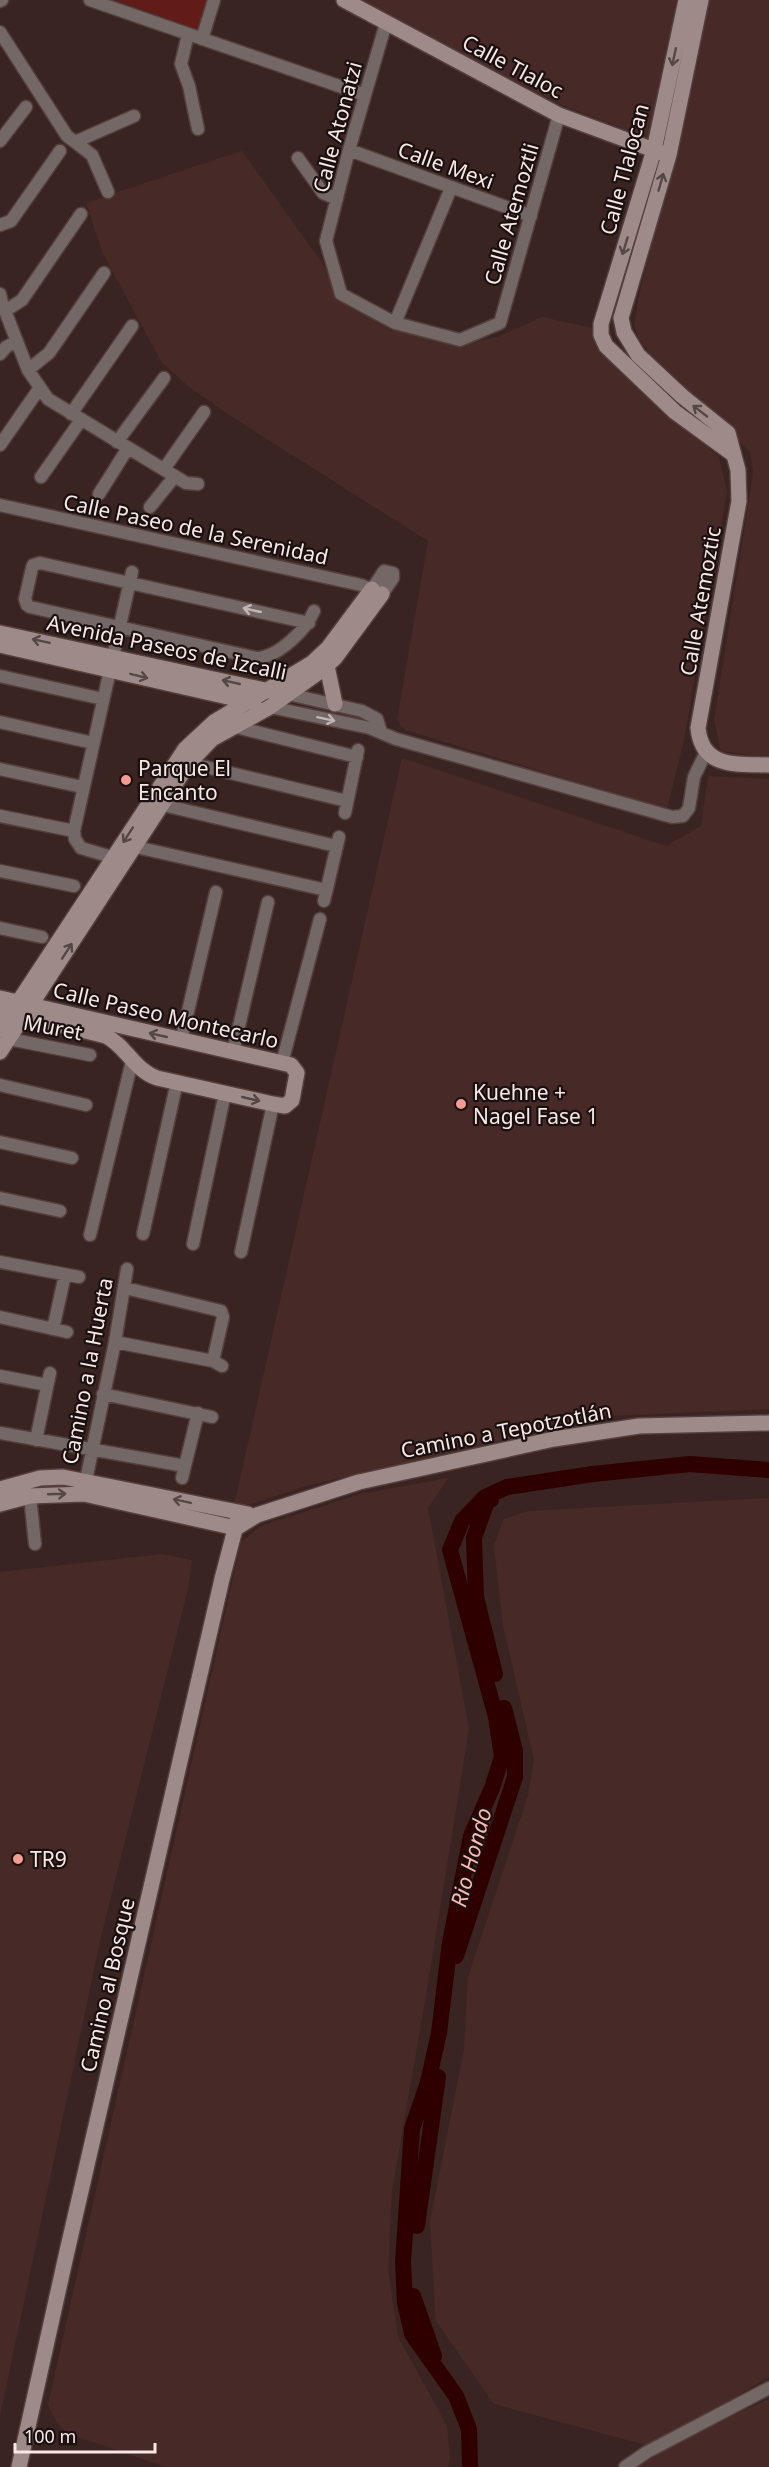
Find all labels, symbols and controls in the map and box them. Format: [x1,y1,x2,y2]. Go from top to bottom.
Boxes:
street label: Calle Tlaloc [458,28,568,104]
one-way arrow [667,48,679,67]
street label: Calle Atonatzi [306,58,368,196]
street label: Calle Tlalocan [593,100,655,238]
street label: Calle Mexi [394,135,498,195]
street label: Calle Atemoztli [477,140,545,288]
one-way arrow [656,172,667,191]
one-way arrow [619,236,630,255]
one-way arrow [692,404,708,417]
street label: Calle Paseo de la Serenidad [61,487,331,571]
street label: Calle Atemoztic [673,524,727,678]
one-way arrow [243,604,262,615]
street label: Avenida Paseos de Izcalli [45,608,289,686]
one-way arrow [31,635,51,646]
one-way arrow [129,671,148,682]
one-way arrow [222,676,241,688]
one-way arrow [316,713,335,725]
place label: Parque El Encanto [138,754,231,806]
marker: Parque El Encanto [119,773,133,787]
one-way arrow [122,826,134,842]
one-way arrow [61,943,73,959]
street label: Calle Paseo Montecarlo [51,975,281,1055]
street label: Muret [21,1008,85,1047]
one-way arrow [149,1029,168,1041]
place label: Kuehne + Nagel Fase 1 [473,1078,598,1130]
one-way arrow [241,1094,260,1105]
marker: Kuehne + Nagel Fase 1 [454,1097,468,1111]
street label: Camino a la Huerta [55,1275,119,1467]
street label: Camino a Tepotzotlán [398,1396,614,1464]
one-way arrow [47,1488,67,1500]
one-way arrow [172,1495,192,1506]
water label: Rio Hondo [442,1804,498,1910]
place label: TR9 [30,1845,67,1873]
marker: TR9 [11,1852,25,1866]
street label: Camino al Bosque [73,1895,141,2075]
scale bar [15,2416,154,2454]
text: 100 m [24,2424,76,2448]

